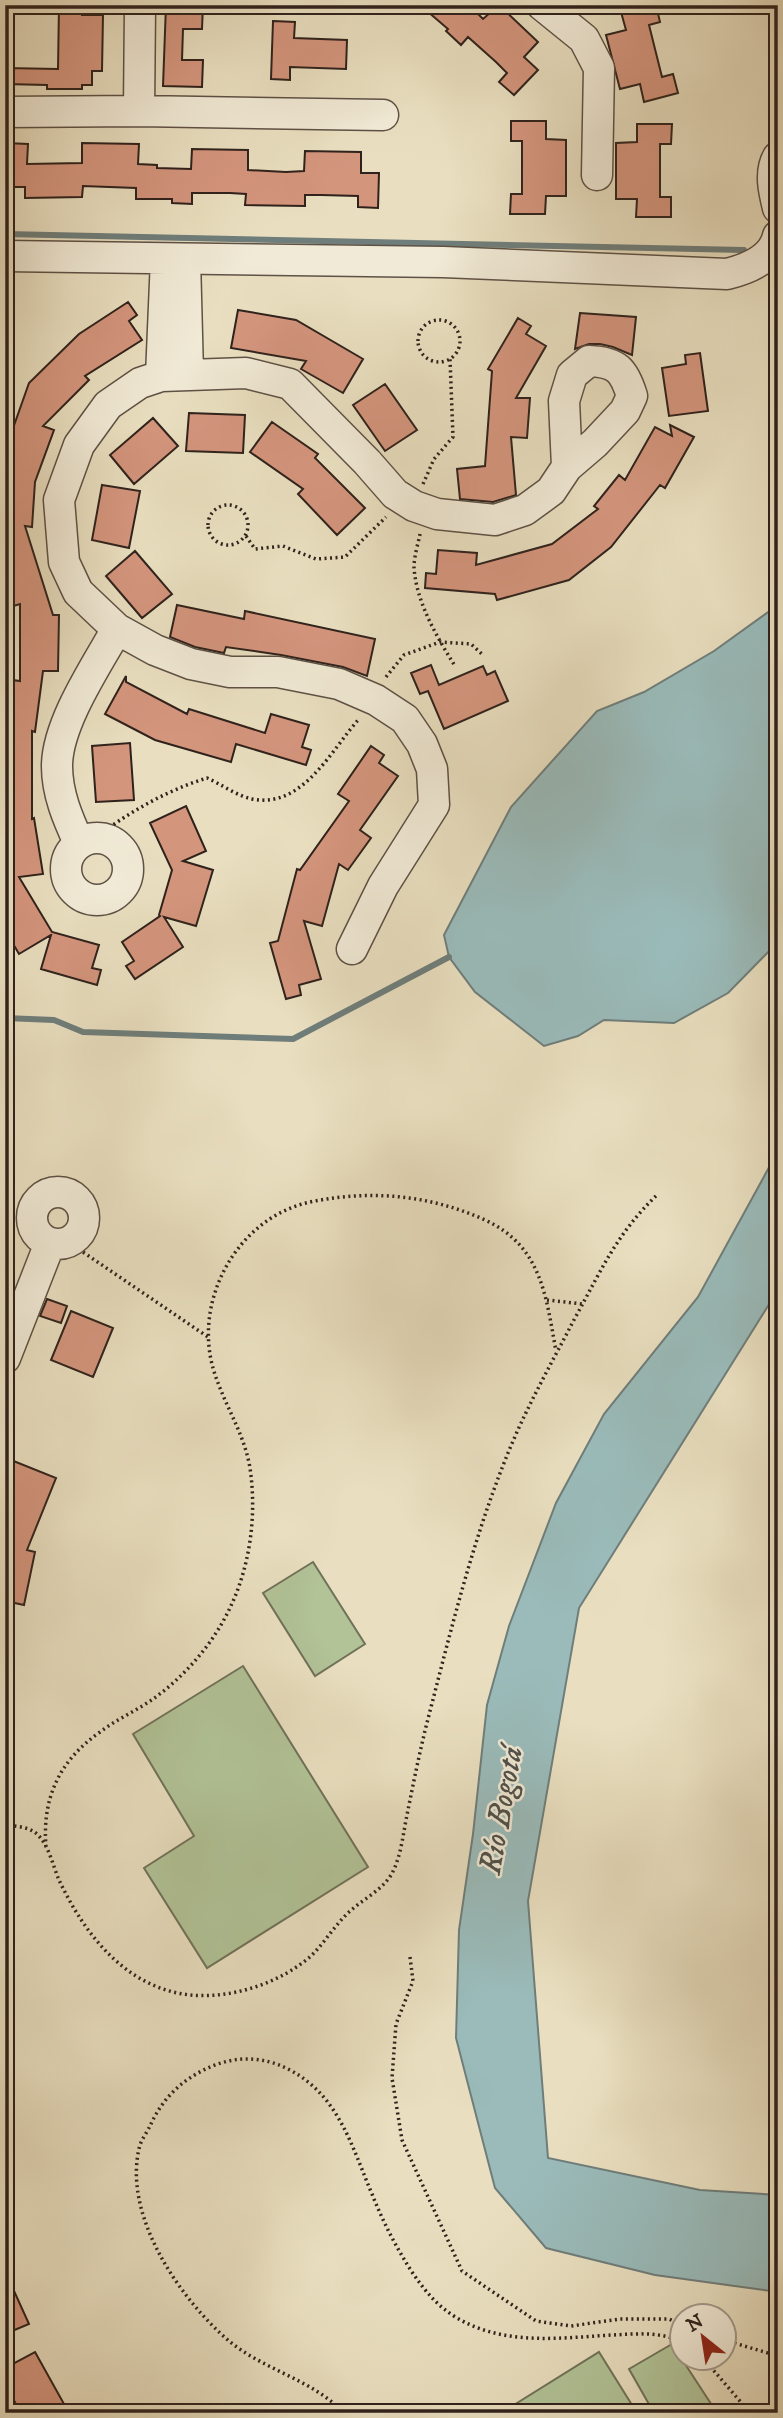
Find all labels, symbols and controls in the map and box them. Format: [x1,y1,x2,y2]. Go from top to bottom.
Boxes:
water label: Río Bogotá [471,1740,533,1878]
north arrow [668,2302,738,2372]
text: N [683,2310,708,2337]

